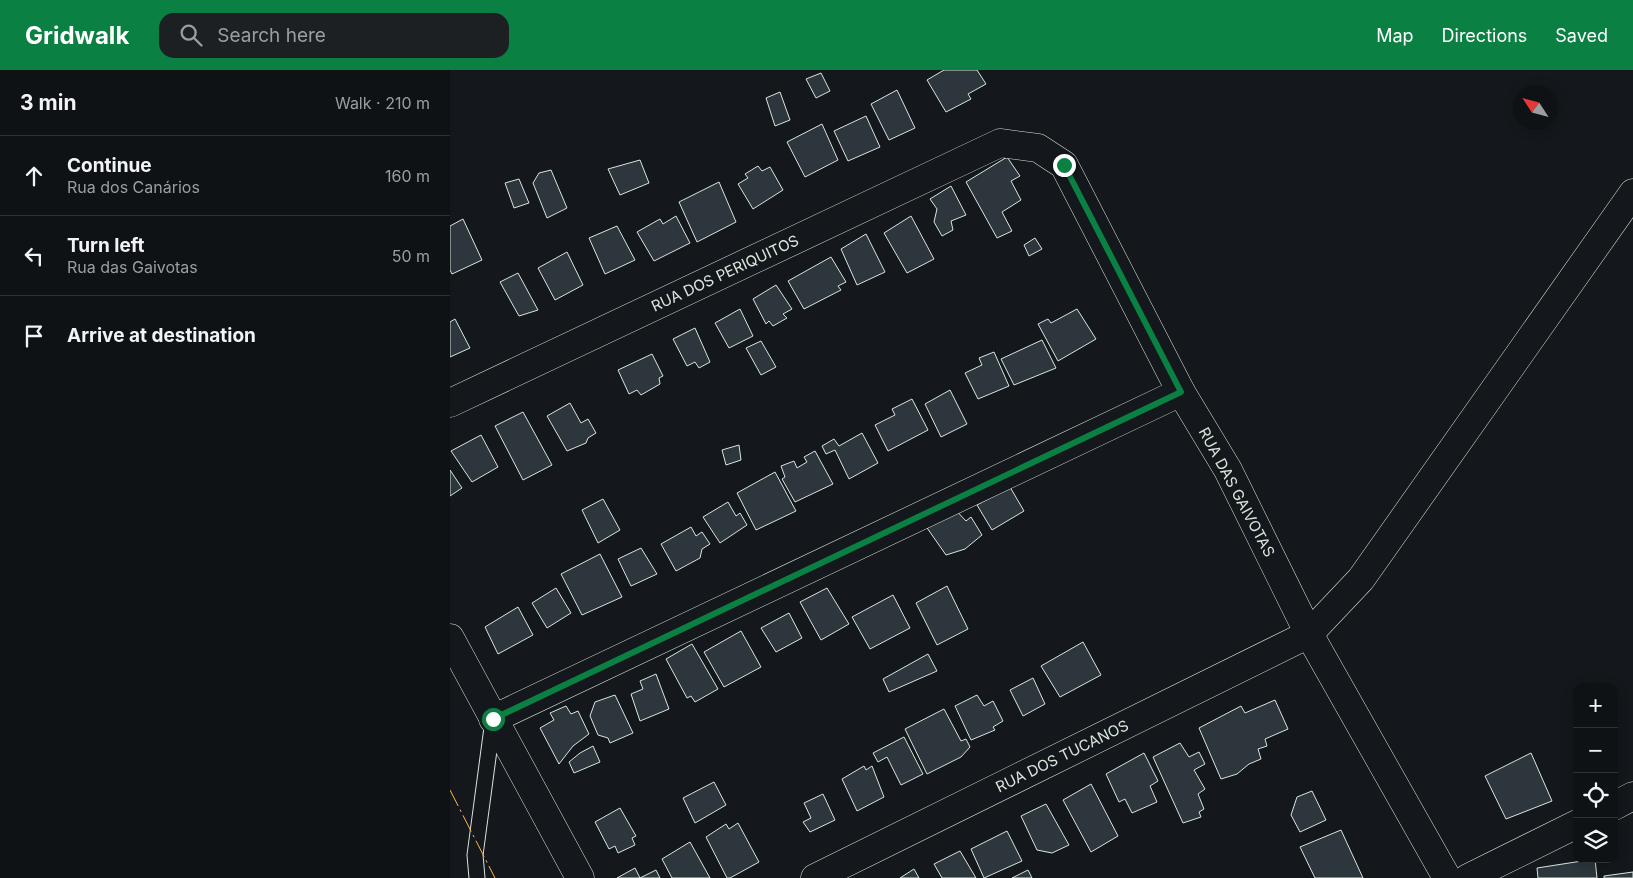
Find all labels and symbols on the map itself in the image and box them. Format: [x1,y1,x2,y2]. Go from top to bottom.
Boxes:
north arrow [1513,85,1558,130]
route end [1053,154,1076,177]
street label: RUA DOS PERIQUITOS [648,230,802,316]
street label: RUA DAS GAIVOTAS [1195,424,1279,560]
route start [482,708,505,731]
street label: RUA DOS TUCANOS [992,716,1132,796]

